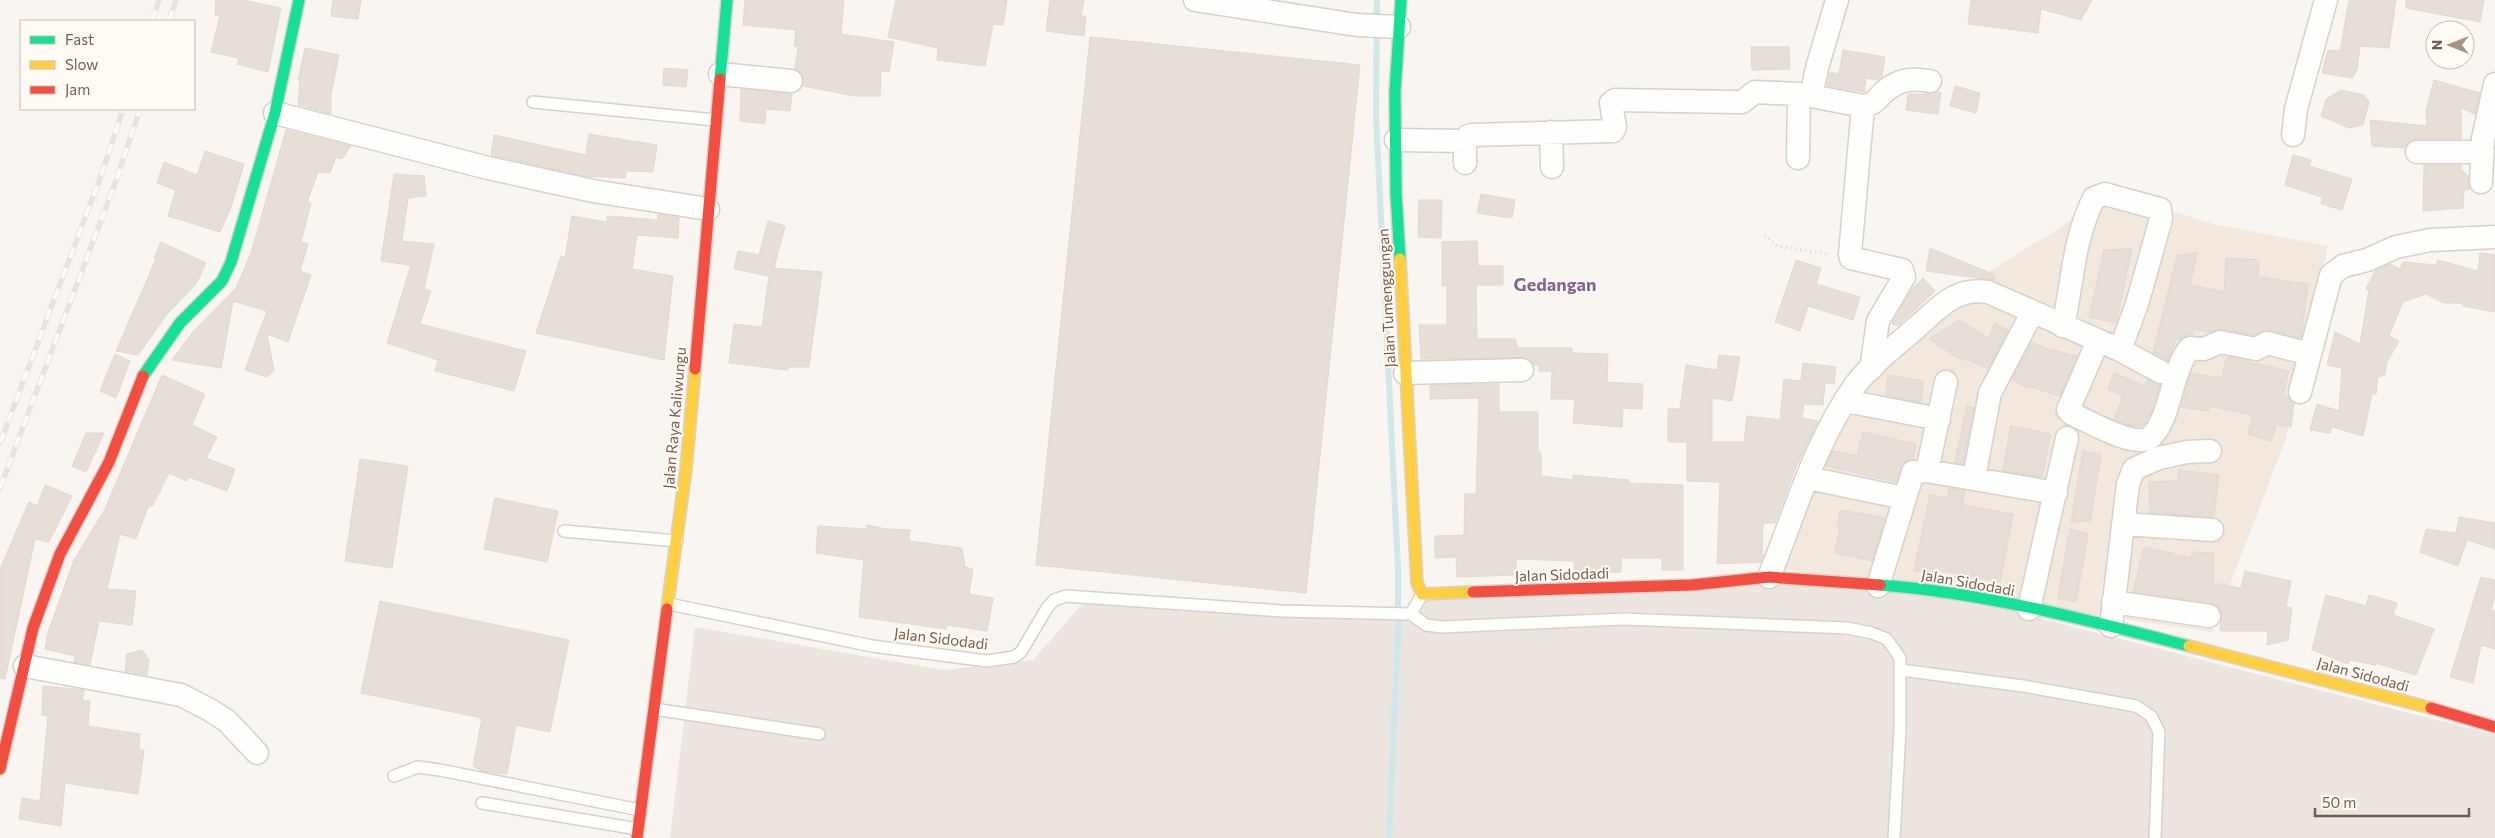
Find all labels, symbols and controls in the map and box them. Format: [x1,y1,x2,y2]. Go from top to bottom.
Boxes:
legend [20,20,195,110]
north arrow [2425,20,2475,70]
text: Fast [65,30,94,48]
text: N [2428,40,2445,50]
text: Slow [65,55,98,73]
text: Jam [65,80,90,98]
street label: Jalan Tumenggungan [1373,228,1399,368]
district label: Gedangan [1514,273,1596,295]
street label: Jalan Raya Kaliwungu [659,346,689,490]
street label: Jalan Sidodadi [1514,563,1610,585]
street label: Jalan Sidodadi [1920,565,2016,599]
street label: Jalan Sidodadi [893,623,989,653]
street label: Jalan Sidodadi [2315,653,2411,695]
scale bar [2315,786,2469,818]
text: 50 m [2322,793,2356,811]

